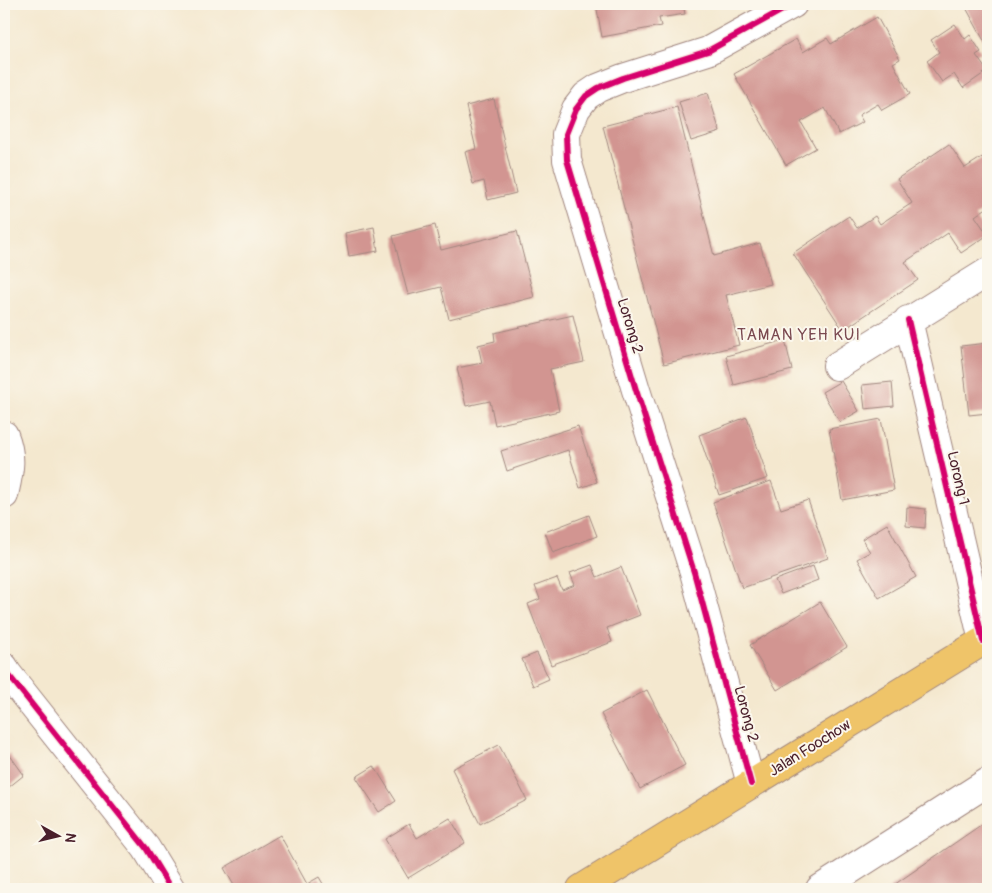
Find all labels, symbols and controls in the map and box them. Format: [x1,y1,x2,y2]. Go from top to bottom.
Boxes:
street label: Lorong 2 [613,296,647,356]
district label: TAMAN YEH KUI [737,325,861,345]
street label: Lorong 1 [943,449,973,507]
street label: Lorong 2 [729,684,763,744]
street label: Jalan Foochow [765,715,855,781]
north arrow [32,810,82,860]
text: N [61,832,79,844]

